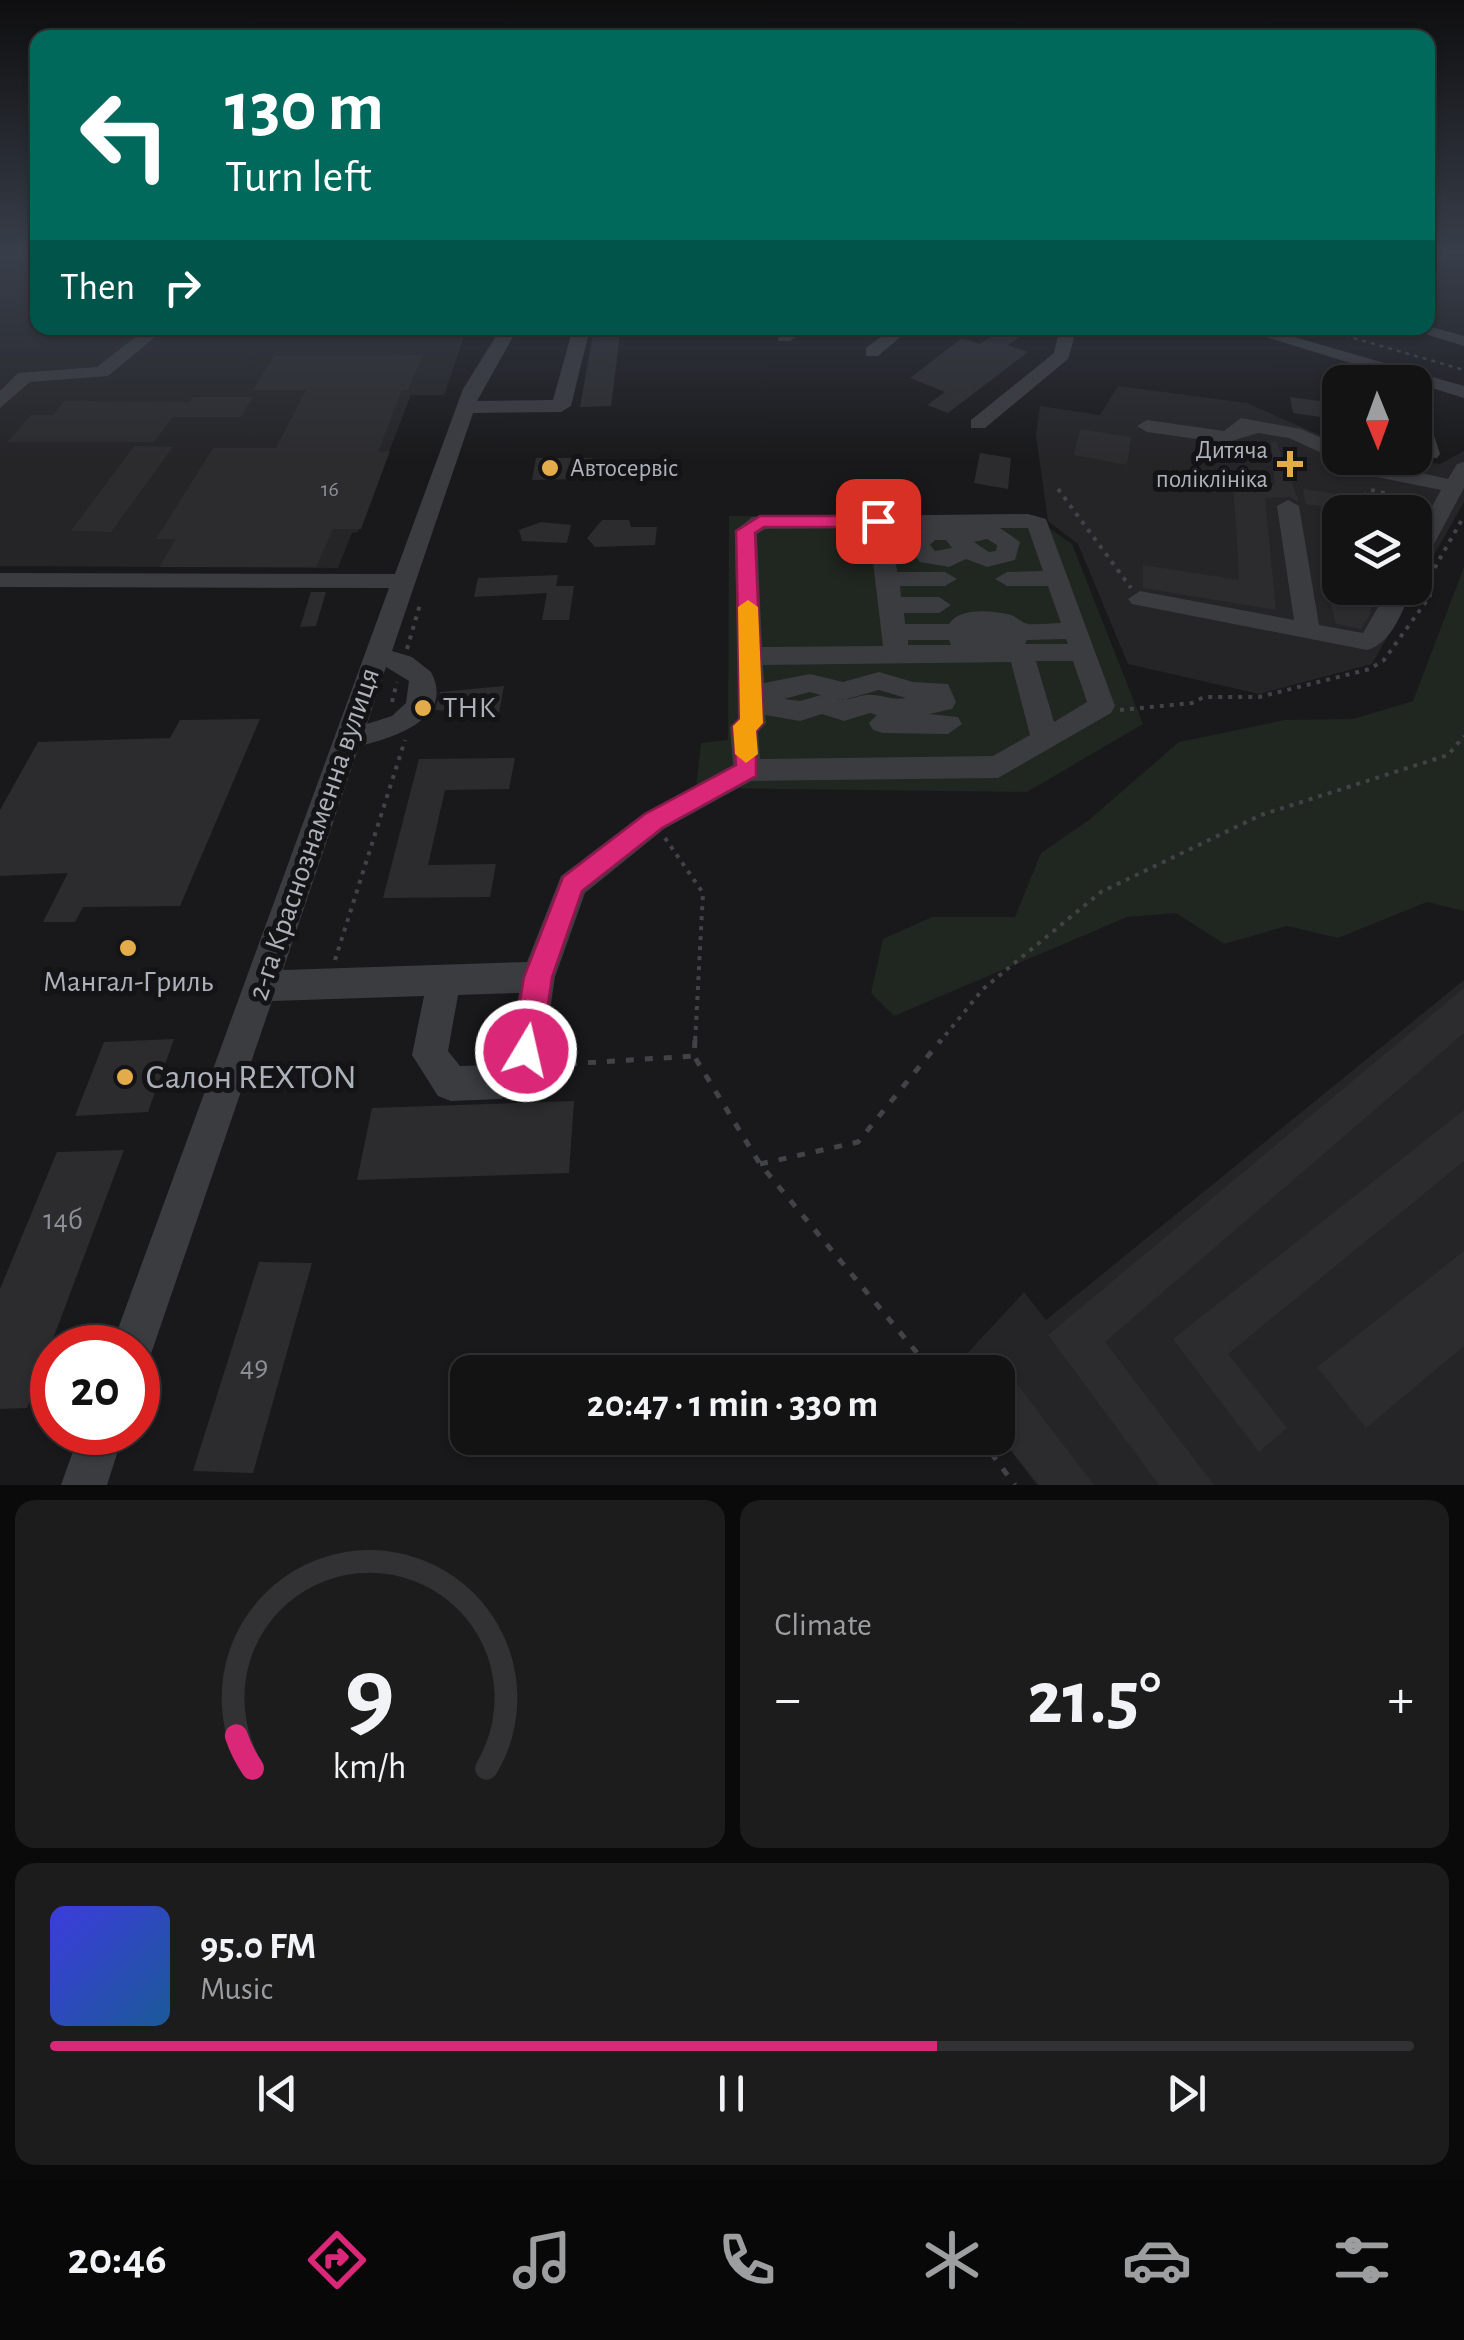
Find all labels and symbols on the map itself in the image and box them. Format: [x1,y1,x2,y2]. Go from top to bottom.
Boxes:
north arrow [1322,365,1432,475]
place label: Дитяча поліклініка [1156,438,1268,492]
marker: Дитяча поліклініка [1277,451,1303,477]
place label: Автосервіс [570,456,678,481]
marker: Автосервіс [539,457,561,479]
house number: 16 [321,478,339,500]
pin [836,479,921,564]
street label: 2-га Краснознаменна вулиця [243,664,385,1004]
place label: ТНК [443,693,496,723]
marker: ТНК [412,697,434,719]
marker: Мангал-Гриль [117,937,139,959]
place label: Мангал-Гриль [43,967,214,997]
position arrow [474,999,578,1103]
place label: Салон REXTON [145,1060,357,1095]
marker: Салон REXTON [114,1066,136,1088]
house number: 14б [43,1205,83,1235]
speed limit sign: 20 [30,1325,160,1455]
house number: 49 [240,1352,268,1382]

